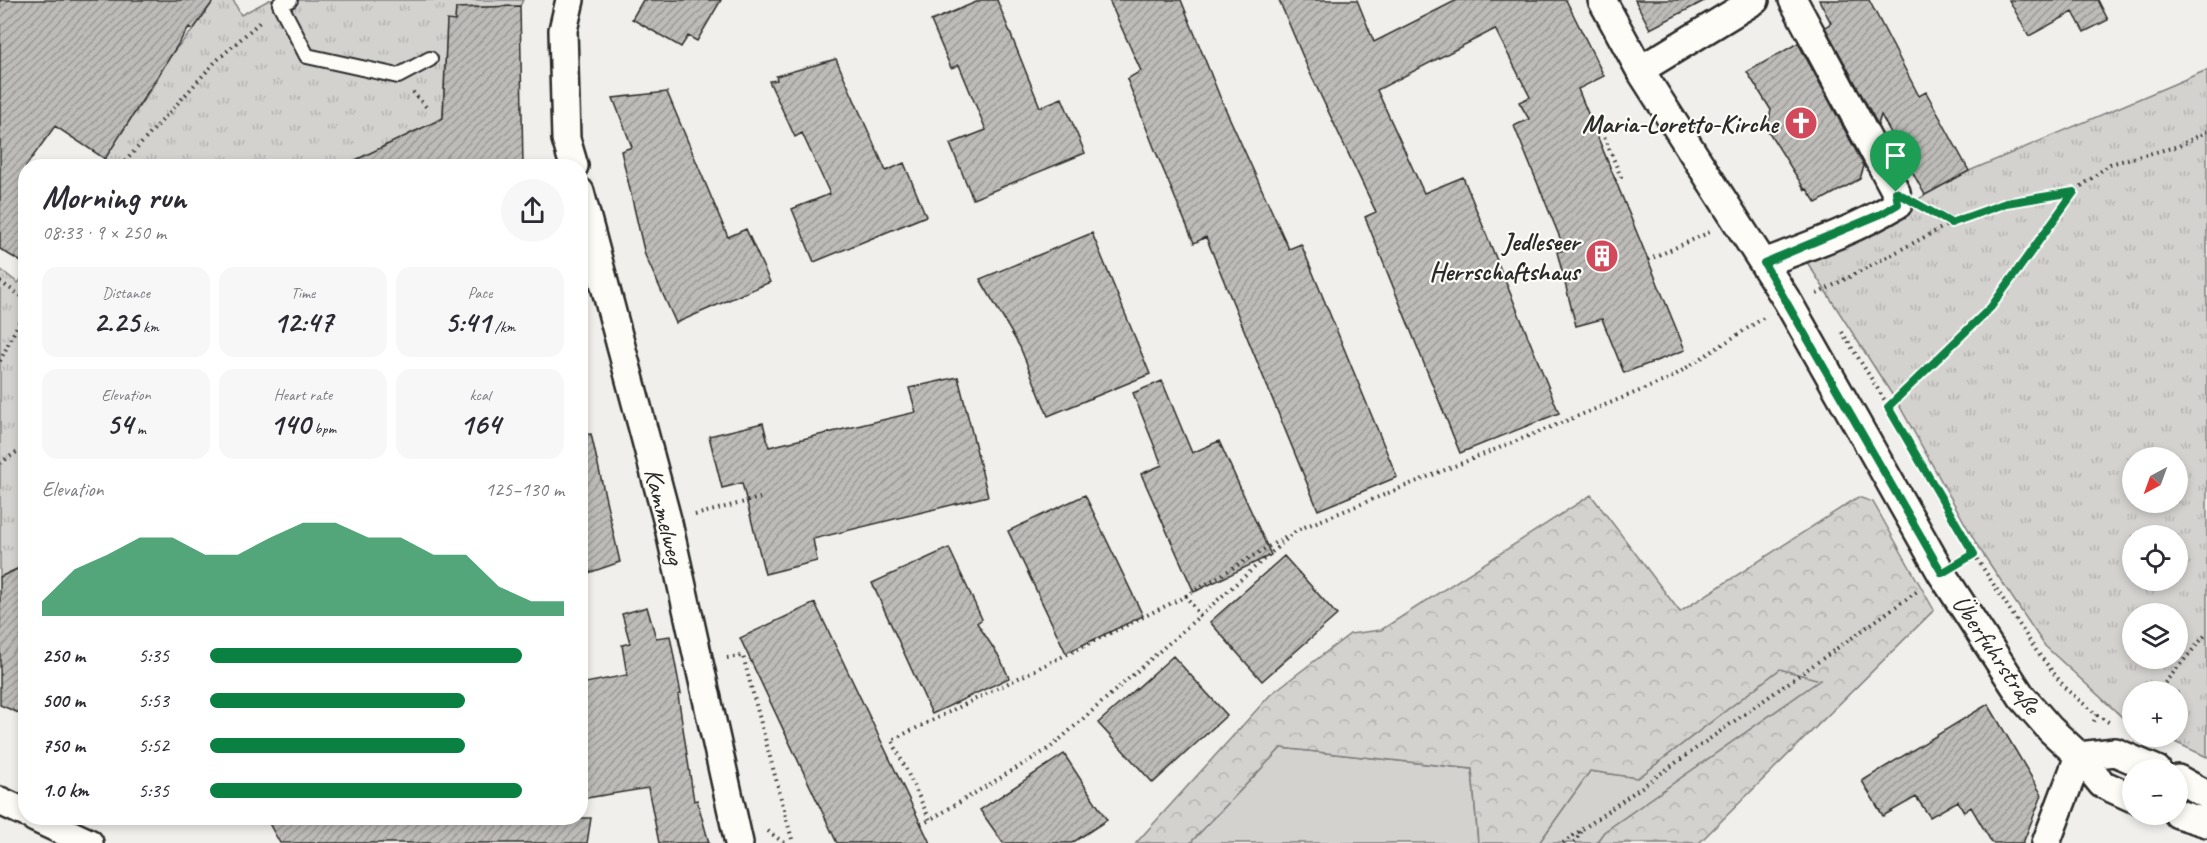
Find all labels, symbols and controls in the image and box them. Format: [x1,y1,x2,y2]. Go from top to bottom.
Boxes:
church icon: Maria-Loretto-Kirche [1783,105,1819,141]
place label: Maria-Loretto-Kirche [1582,107,1780,140]
pin [1870,130,1921,192]
icon: arrive [1879,139,1912,172]
text: Morning run [42,176,186,218]
button: share [501,179,564,242]
text: 08:33 · 9 × 250 m [42,220,166,245]
place label: Jedleseer Herrschaftshaus [1429,225,1582,288]
building icon: Jedleseer Herrschaftshaus [1584,238,1620,274]
text: Distance [102,283,150,303]
text: Time [291,283,315,303]
text: Pace [468,283,492,303]
text: 2.25 [93,303,139,341]
text: 12:47 [273,303,333,341]
text: 5:41 [445,303,491,341]
text: km [139,317,159,337]
text: /km [491,317,515,337]
text: Elevation [101,385,151,405]
text: Heart rate [274,385,332,405]
text: kcal [469,385,491,405]
text: 54 [106,405,133,443]
text: 140 [270,405,310,443]
text: 164 [459,405,501,443]
text: m [133,419,146,439]
text: bpm [310,419,336,439]
north arrow [2122,447,2188,513]
map controls [2122,447,2188,825]
street label: Kammelweg [637,465,693,569]
text: Elevation [42,477,104,502]
text: 125–130 m [485,477,564,502]
button: locate [2122,525,2188,591]
street label: Überfuhrstraße [1945,588,2050,722]
button: layers [2122,603,2188,669]
text: 250 m [42,643,85,668]
text: 5:35 [138,643,169,668]
button: + [2122,681,2188,747]
text: 500 m [42,688,85,713]
text: 5:53 [138,688,169,713]
text: 750 m [42,733,85,758]
text: 5:52 [138,733,169,758]
button: − [2122,759,2188,825]
text: 1.0 km [42,778,89,803]
text: 5:35 [138,778,169,803]

